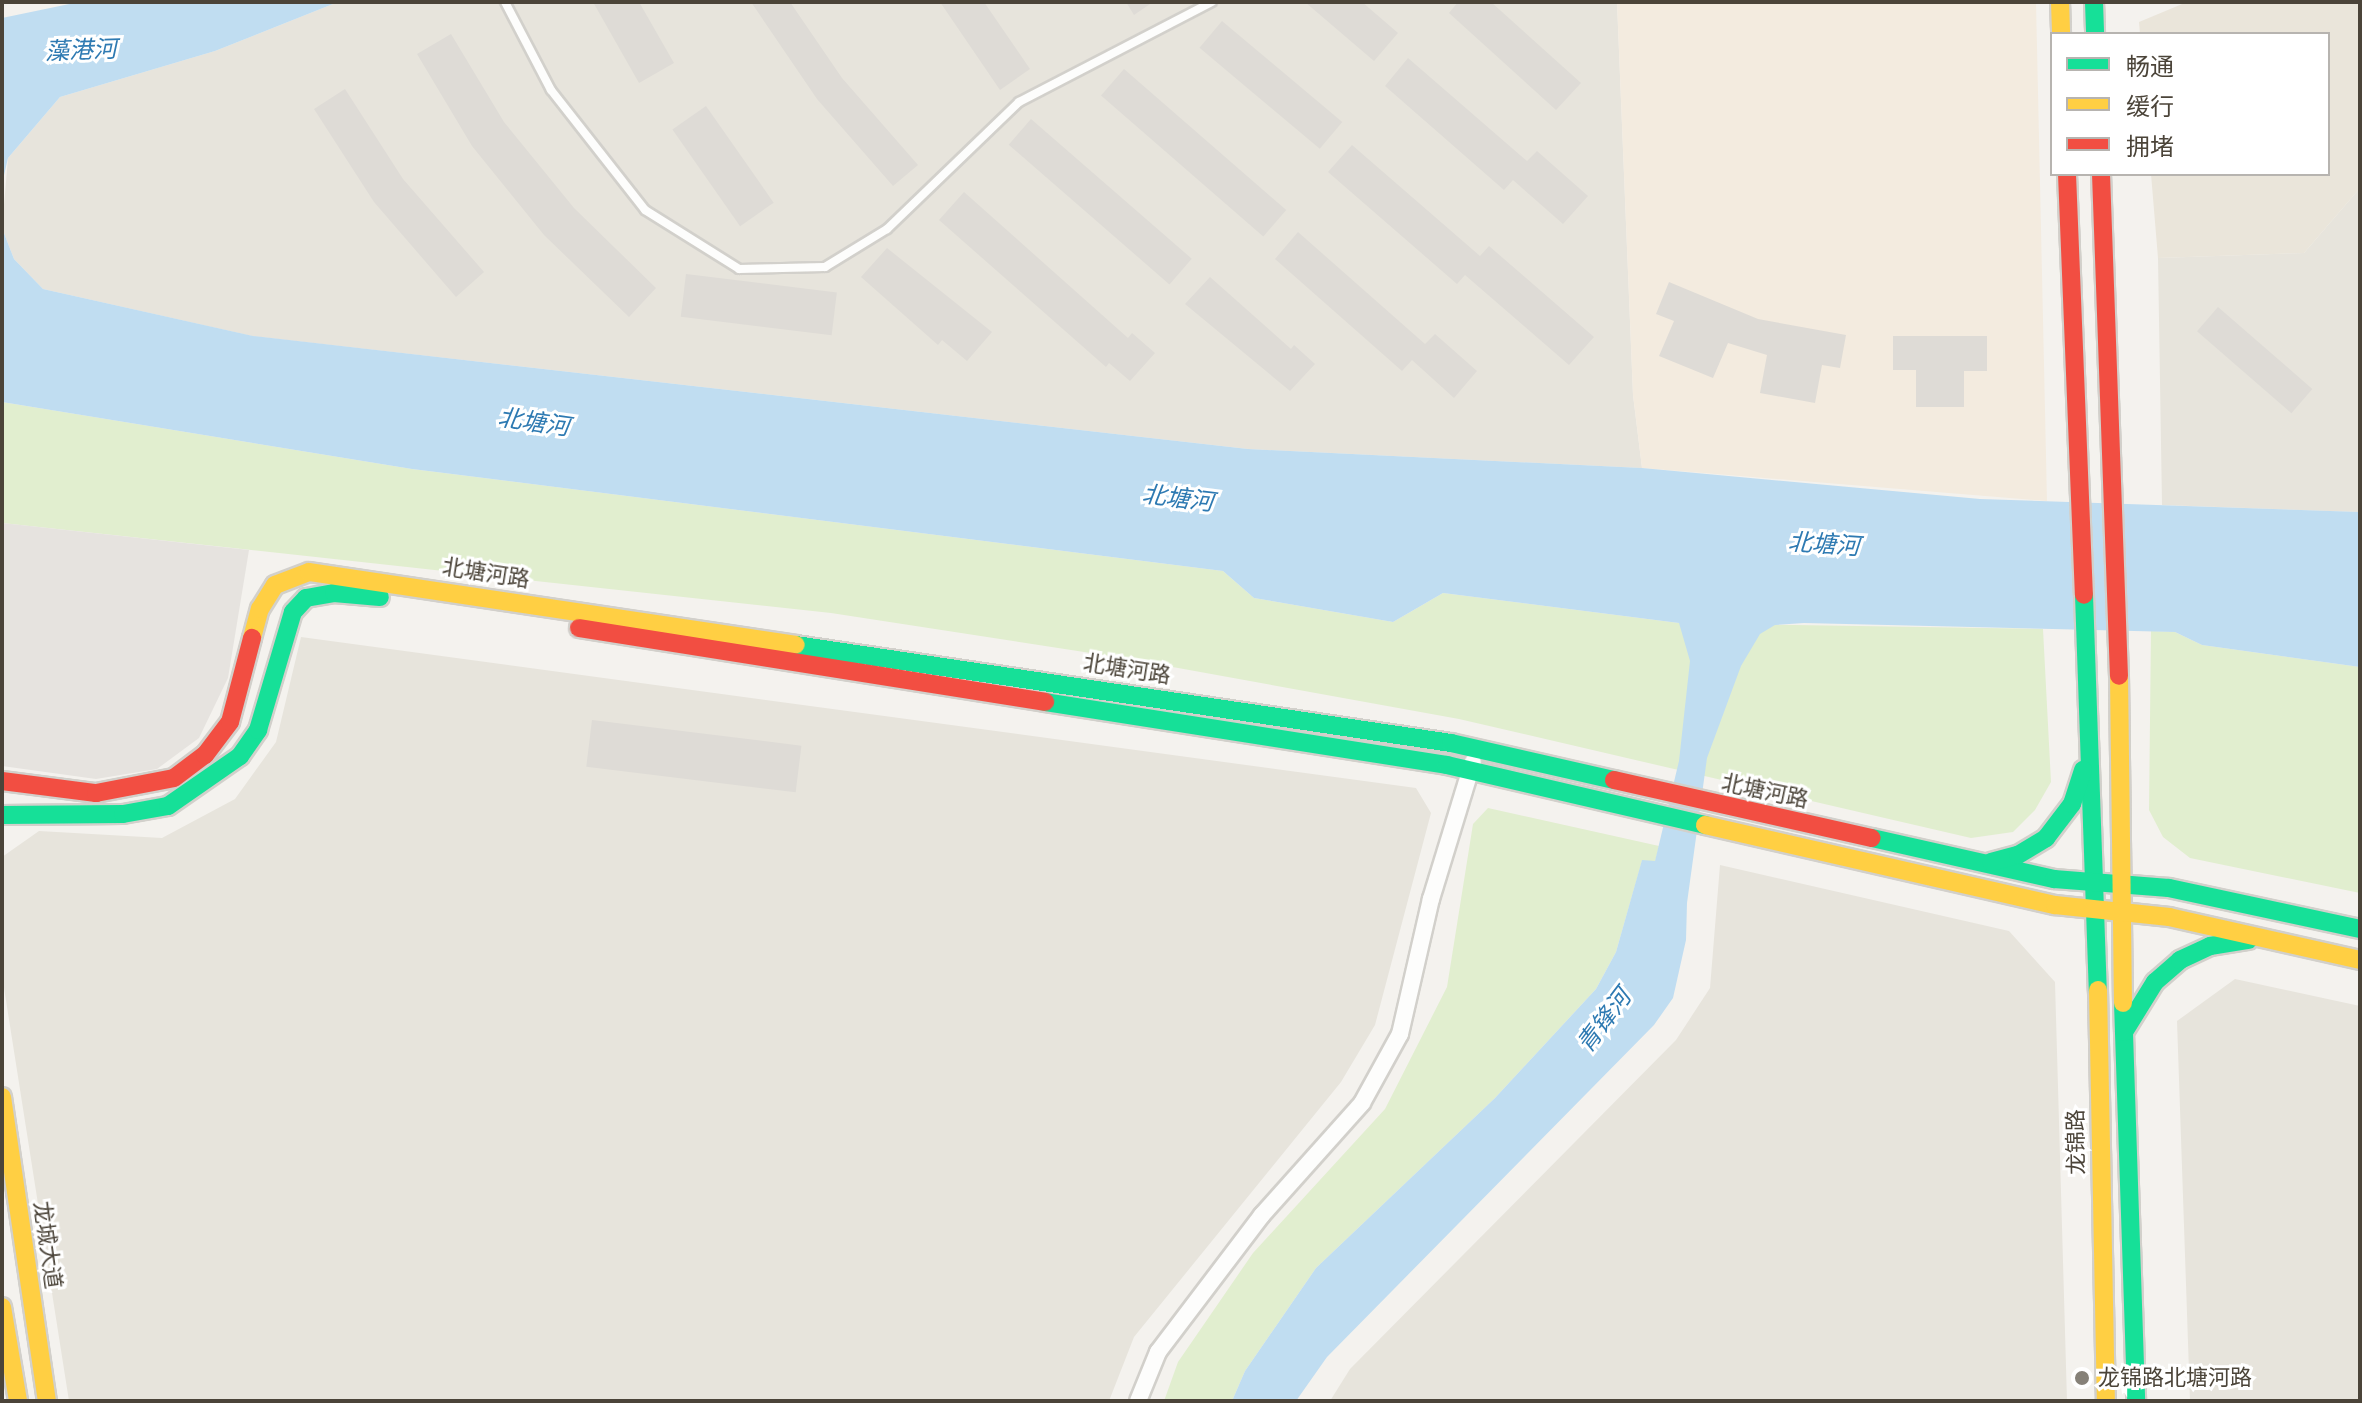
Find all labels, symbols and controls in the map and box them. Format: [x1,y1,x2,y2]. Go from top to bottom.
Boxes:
legend [2050,32,2330,176]
water label: 藻港河 [45,33,117,65]
text: 畅通 [2126,49,2174,82]
text: 缓行 [2126,89,2174,122]
text: 拥堵 [2126,129,2174,162]
water label: 北塘河 [496,402,572,440]
water label: 北塘河 [1141,478,1215,516]
water label: 北塘河 [1787,526,1861,560]
street label: 北塘河路 [440,553,532,593]
street label: 北塘河路 [1081,649,1173,689]
street label: 北塘河路 [1719,769,1811,813]
water label: 青锋河 [1570,983,1636,1057]
street label: 龙锦路 [2062,1109,2090,1175]
street label: 龙城大道 [29,1200,67,1290]
place label: 龙锦路北塘河路 [2098,1365,2252,1391]
marker: 龙锦路北塘河路 [2073,1369,2091,1387]

